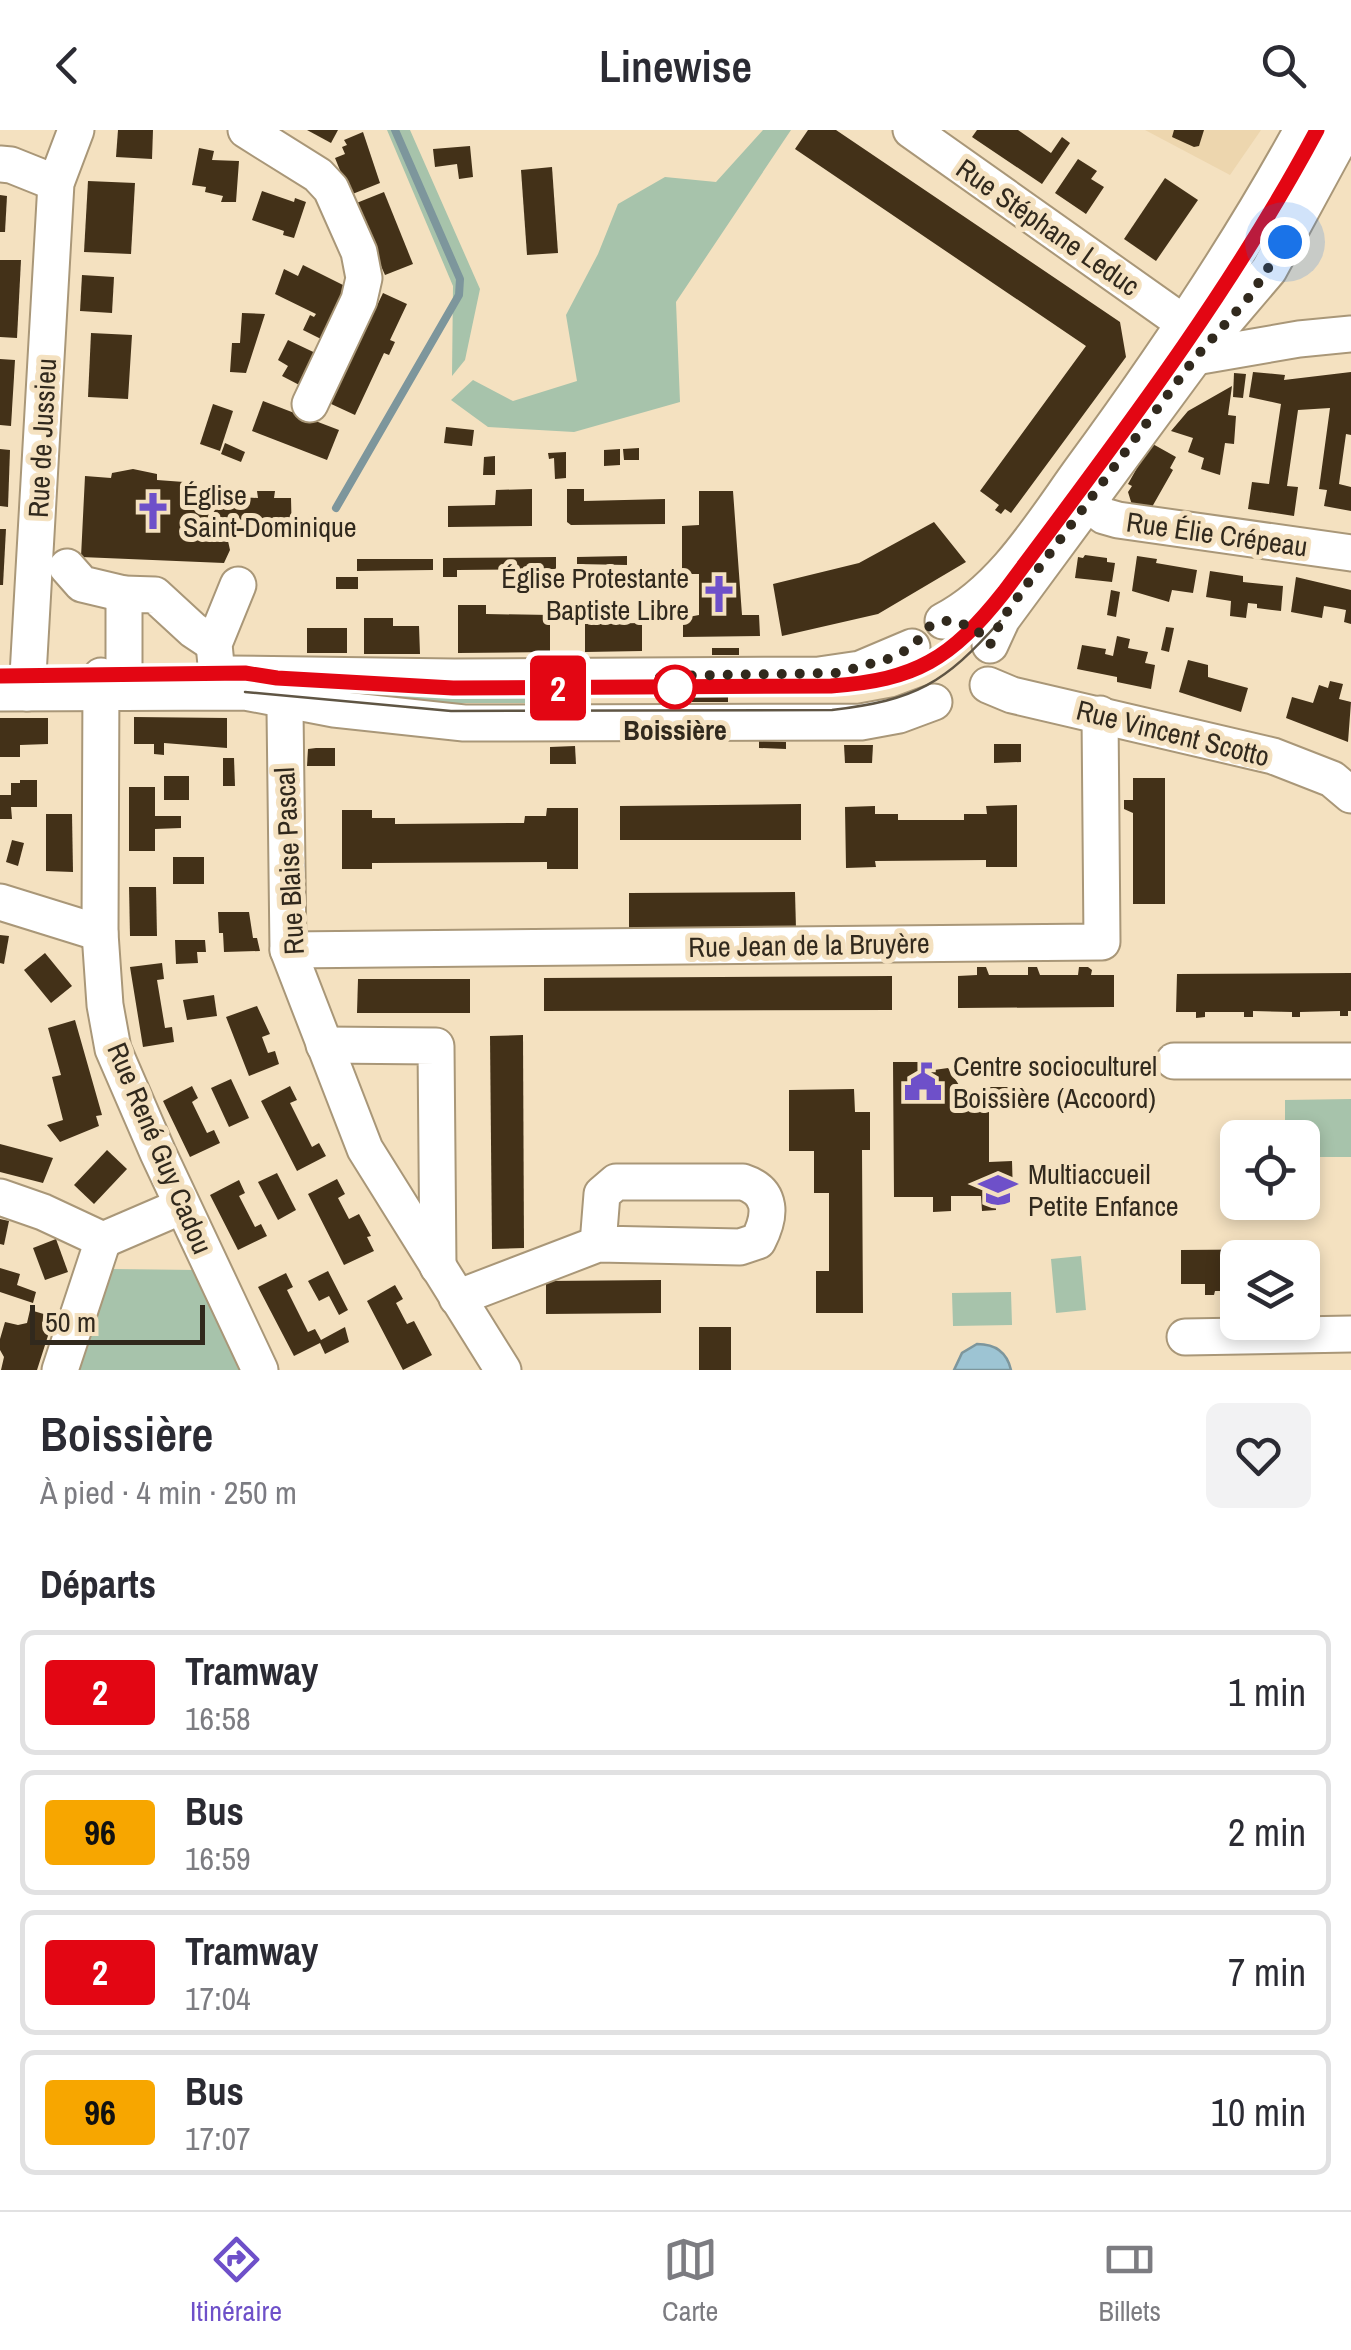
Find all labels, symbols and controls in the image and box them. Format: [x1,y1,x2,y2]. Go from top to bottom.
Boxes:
text: Linewise [599,35,752,96]
icon: back [40,38,95,93]
icon: search [1256,38,1311,93]
street label: Rue Stéphane Leduc [949,150,1147,304]
your location [1260,217,1310,267]
street label: Rue de Jussieu [19,357,65,519]
place label: Église Saint-Dominique [183,476,357,546]
church icon: Église Saint-Dominique [132,490,174,532]
street label: Rue Élie Crépeau [1124,502,1310,566]
place label: Église Protestante Baptiste Libre [501,559,689,629]
church icon: Église Protestante Baptiste Libre [698,573,740,615]
line badge: 2 [526,656,590,720]
text: 2 [550,665,566,712]
marker: Boissière [654,666,696,708]
street label: Rue Vincent Scotto [1073,691,1273,775]
place label: Boissière [623,711,727,749]
street label: Rue Blaise Pascal [265,766,313,956]
street label: Rue Jean de la Bruyère [688,924,930,966]
street label: Rue René Guy Cadou [98,1037,222,1259]
place label: Centre socioculturel Boissière (Accoord) [953,1047,1157,1117]
public building icon: Centre socioculturel Boissière (Accoord) [902,1061,944,1103]
map controls [1220,1120,1320,1340]
button: locate [1220,1120,1320,1220]
place label: Multiaccueil Petite Enfance [1028,1155,1179,1225]
school or university icon: Multiaccueil Petite Enfance [977,1169,1019,1211]
button: layers [1220,1240,1320,1340]
scale bar [30,1300,205,1344]
text: 50 m [45,1303,96,1341]
text: Boissière [40,1401,213,1466]
button: heart [1206,1403,1311,1508]
text: À pied · 4 min · 250 m [40,1471,297,1514]
text: Départs [40,1559,156,1610]
text: Tramway [185,1646,318,1697]
text: 1 min [1228,1667,1306,1718]
text: 2 [92,1669,108,1716]
text: 16:58 [185,1697,251,1740]
text: Bus [185,1786,244,1837]
text: 2 min [1228,1807,1306,1858]
text: 96 [84,1809,116,1856]
text: 16:59 [185,1837,251,1880]
text: Tramway [185,1926,318,1977]
text: 7 min [1228,1947,1306,1998]
text: 2 [92,1949,108,1996]
text: 17:04 [185,1977,251,2020]
text: Bus [185,2066,244,2117]
text: 10 min [1211,2087,1306,2138]
text: 96 [84,2089,116,2136]
text: 17:07 [185,2117,251,2160]
tab: Itinéraire [190,2232,282,2330]
tab: Carte [662,2232,718,2330]
tab: Billets [1098,2232,1161,2330]

